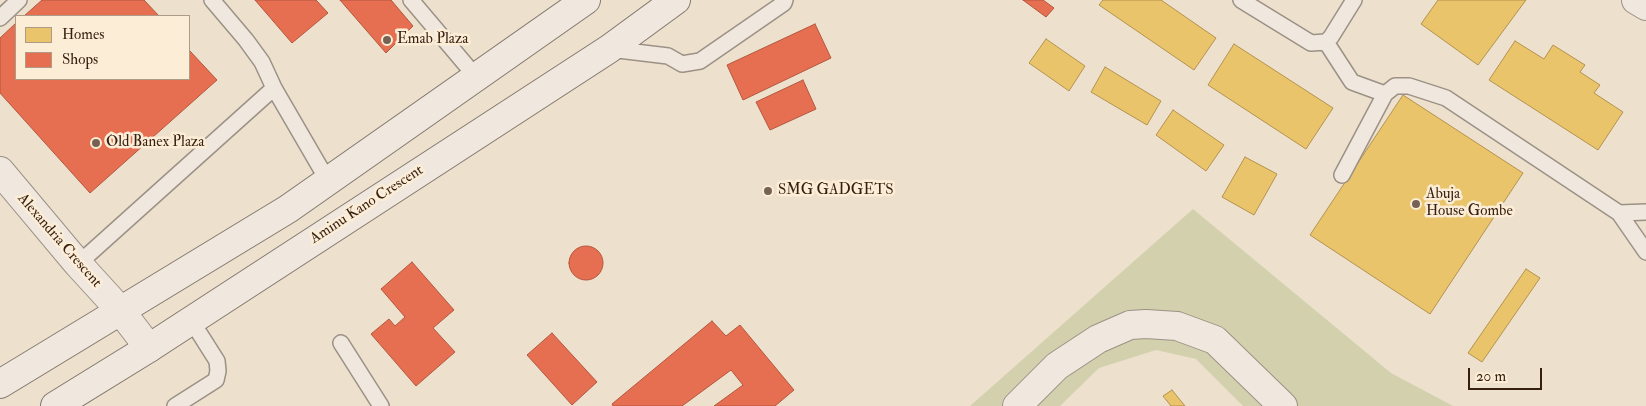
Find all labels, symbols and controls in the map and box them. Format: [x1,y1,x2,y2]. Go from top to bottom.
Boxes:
legend [15,15,190,80]
text: Homes [62,25,104,44]
place label: Emab Plaza [397,31,468,49]
marker: Emab Plaza [381,34,393,46]
text: Shops [62,50,98,69]
place label: Old Banex Plaza [106,134,204,152]
marker: Old Banex Plaza [90,137,102,149]
street label: Aminu Kano Crescent [307,162,427,248]
place label: SMG GADGETS [778,182,894,200]
marker: SMG GADGETS [762,185,774,197]
place label: Abuja House Gombe [1426,186,1513,221]
street label: Alexandria Crescent [13,190,105,292]
marker: Abuja House Gombe [1410,198,1422,210]
scale bar [1471,358,1545,390]
text: 20 m [1476,367,1506,386]

